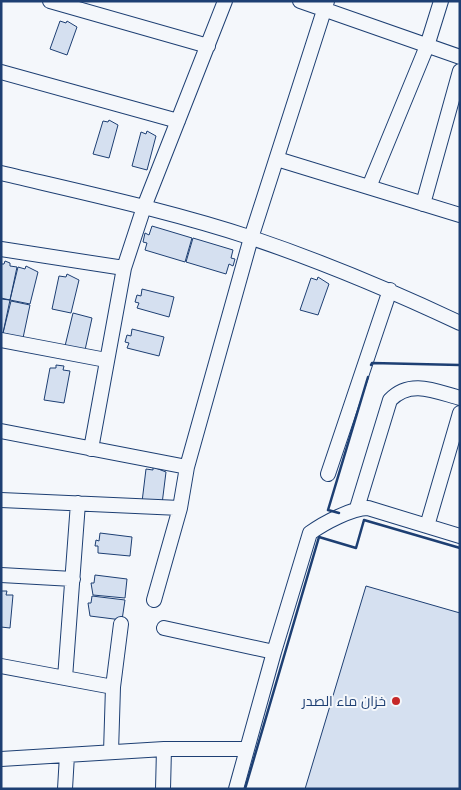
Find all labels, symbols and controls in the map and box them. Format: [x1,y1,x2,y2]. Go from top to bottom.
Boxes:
place label: خزان ماء الصدر [301,693,386,710]
marker: خزان ماء الصدر [390,695,402,707]

